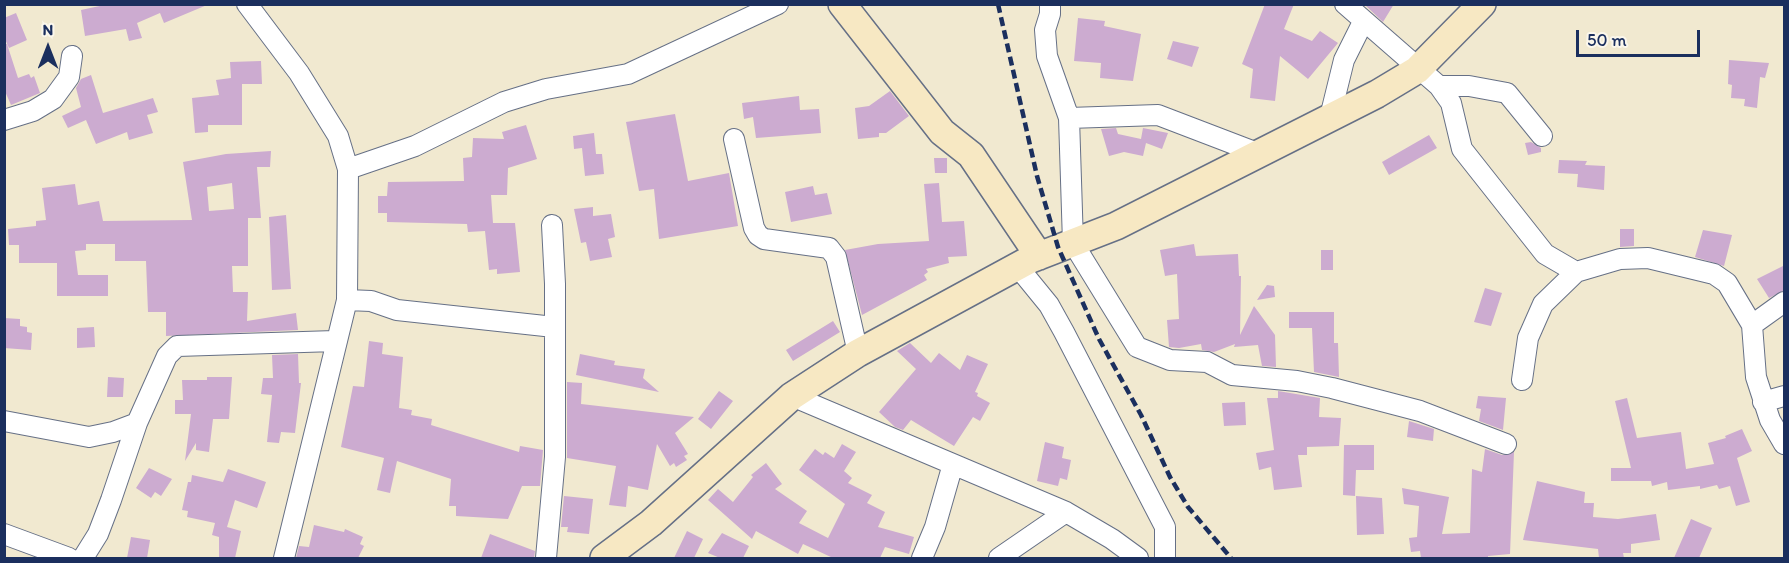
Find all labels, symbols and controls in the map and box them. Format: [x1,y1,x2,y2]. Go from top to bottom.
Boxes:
north arrow [18,18,78,78]
scale bar [1579,18,1704,56]
text: N [43,20,53,39]
text: 50 m [1587,29,1627,51]

